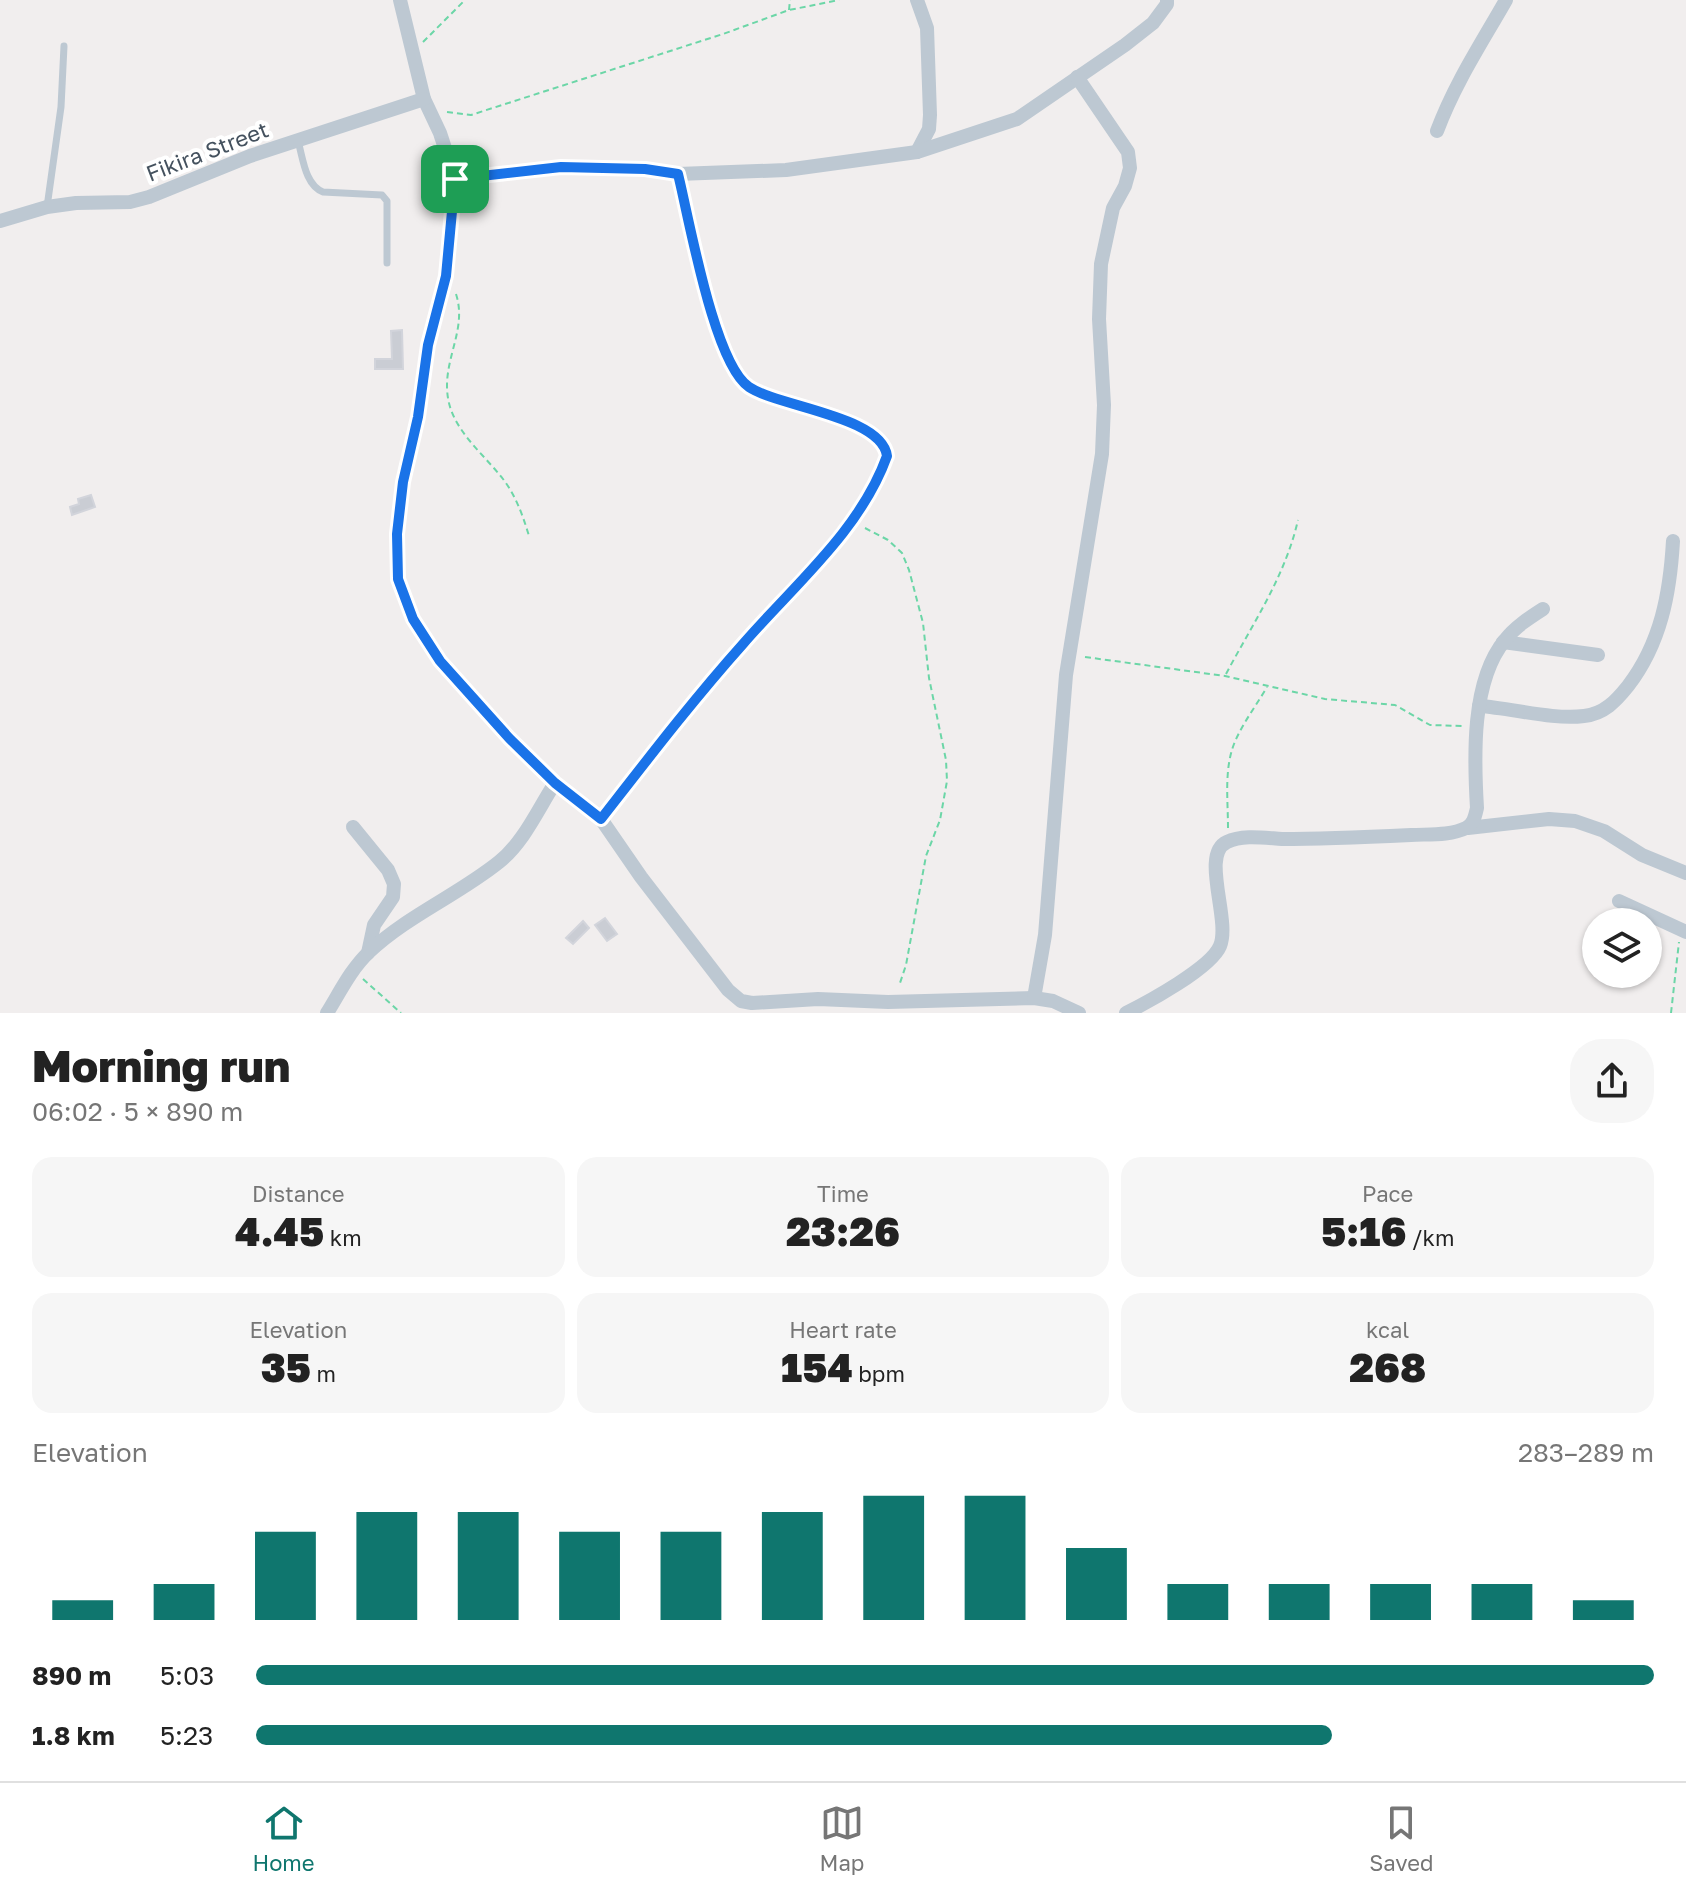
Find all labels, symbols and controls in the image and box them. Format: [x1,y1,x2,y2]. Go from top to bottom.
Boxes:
street label: Fikira Street [142,115,272,187]
pin [421,145,489,213]
icon: arrive [433,157,477,201]
map controls [1582,908,1662,988]
button: layers [1582,908,1662,988]
text: Morning run [32,1039,290,1092]
button: share [1570,1039,1654,1123]
text: 06:02 · 5 × 890 m [32,1096,243,1127]
text: Distance [252,1180,345,1207]
text: Time [817,1180,869,1207]
text: Pace [1362,1180,1413,1207]
text: 4.45 [235,1207,324,1255]
text: 23:26 [786,1207,900,1255]
text: 5:16 [1321,1207,1406,1255]
text: km [324,1224,362,1251]
text: /km [1406,1224,1454,1251]
text: Elevation [249,1316,347,1343]
text: Heart rate [789,1316,897,1343]
text: kcal [1366,1316,1409,1343]
text: 35 [261,1343,311,1391]
text: 154 [781,1343,853,1391]
text: 268 [1349,1343,1426,1391]
text: m [311,1360,336,1387]
text: bpm [853,1360,905,1387]
text: Elevation [32,1437,148,1468]
text: 283–289 m [1518,1437,1654,1468]
text: 890 m [32,1660,111,1691]
text: 5:03 [160,1660,214,1691]
text: 1.8 km [32,1720,115,1751]
text: 5:23 [160,1720,213,1751]
tab: Home [252,1801,315,1876]
tab: Map [819,1801,864,1876]
tab: Saved [1369,1801,1434,1876]

